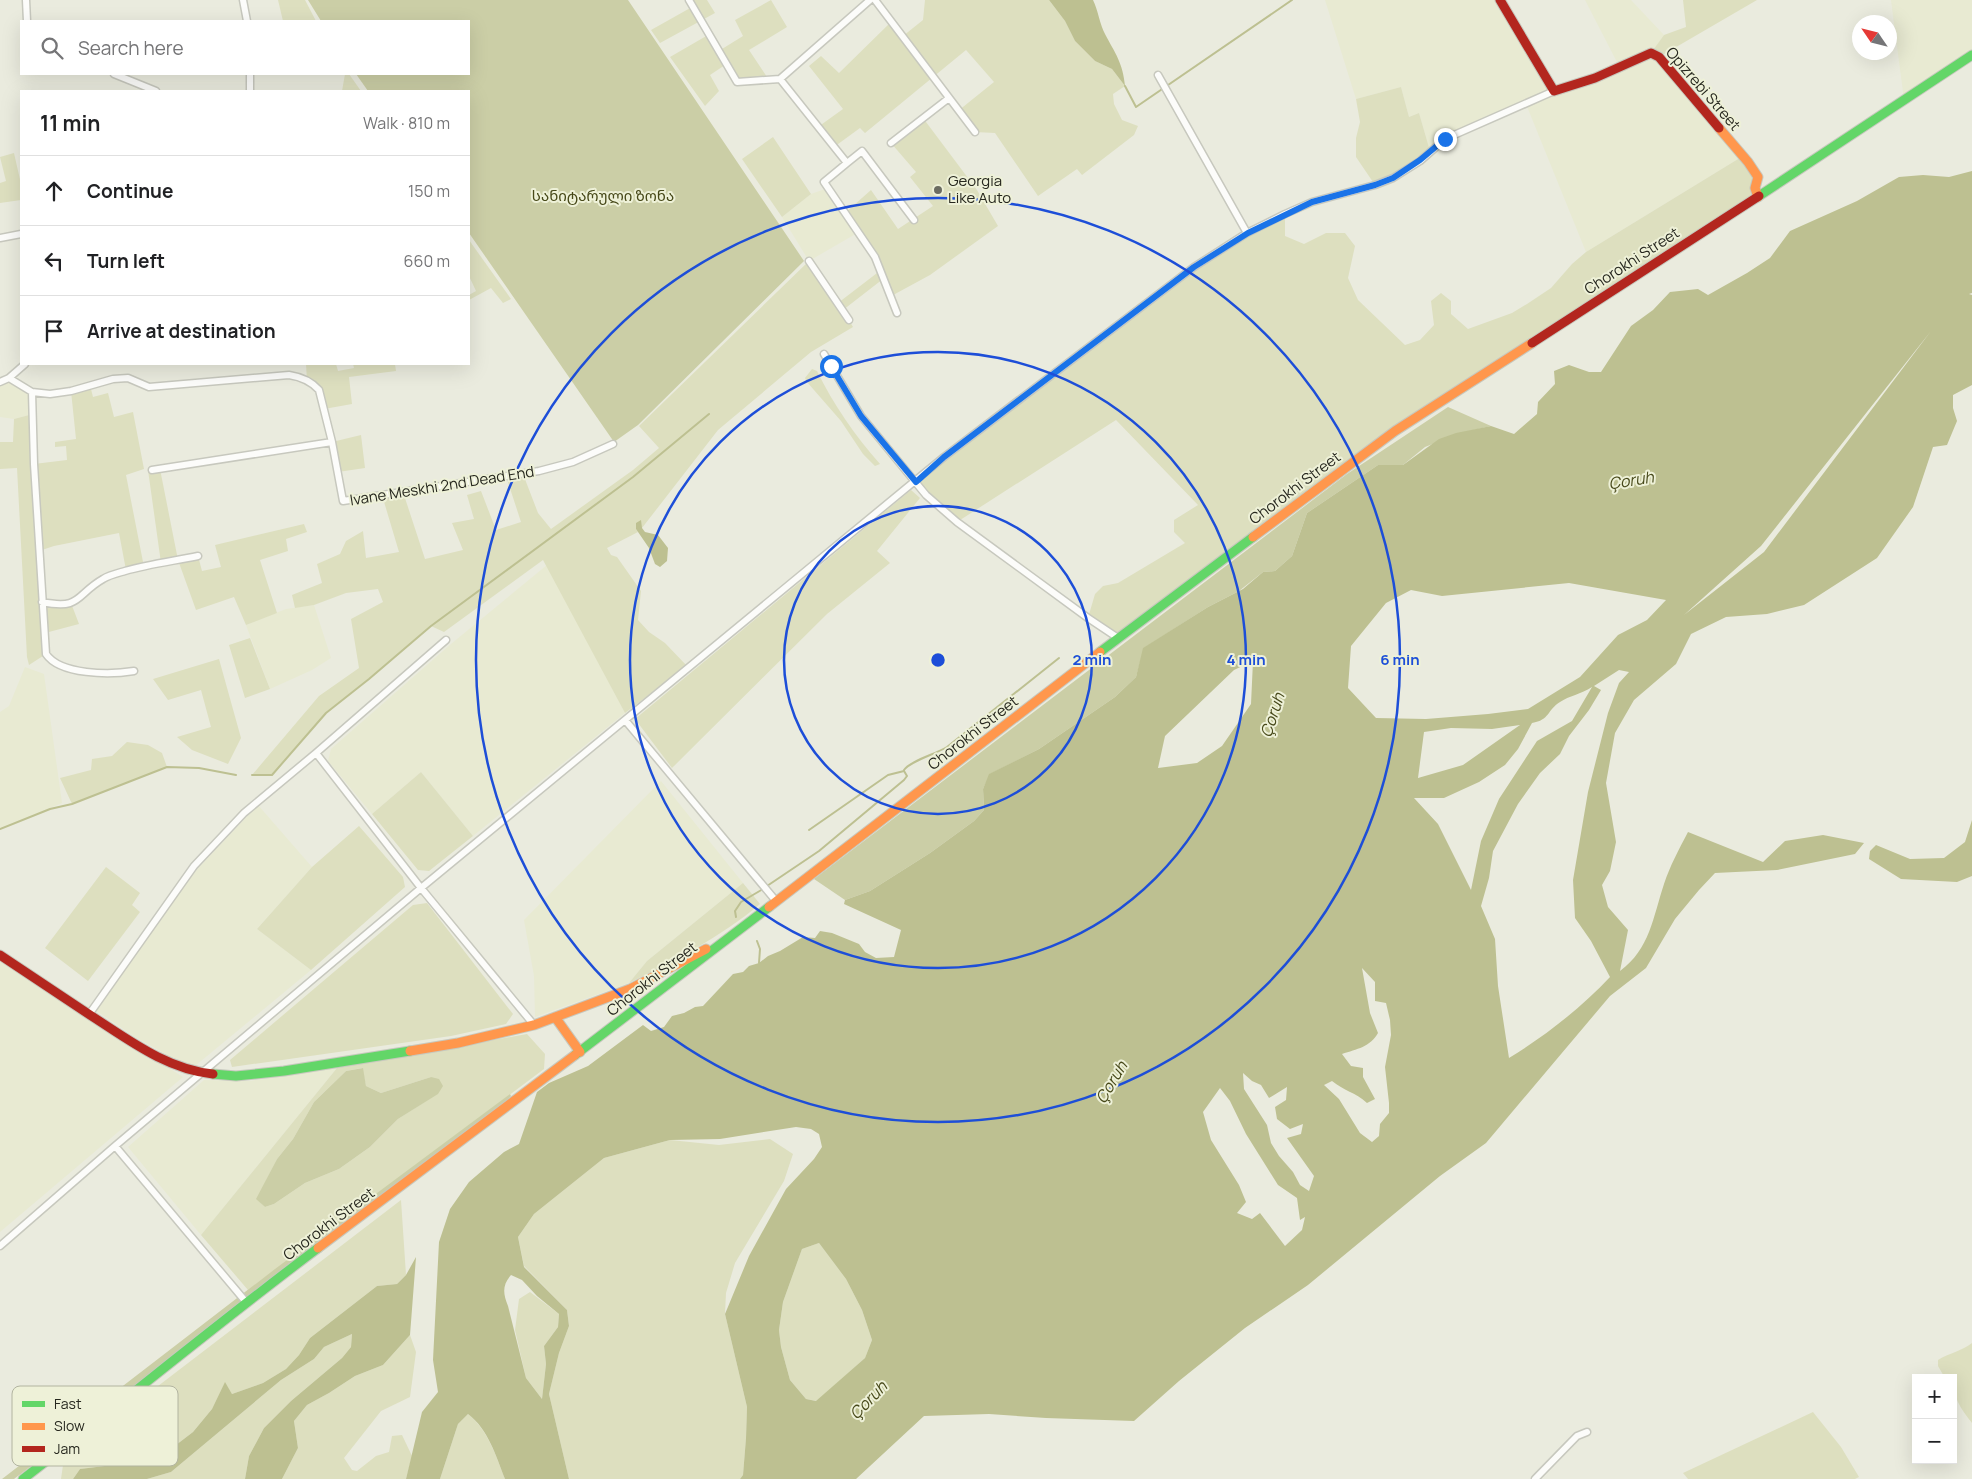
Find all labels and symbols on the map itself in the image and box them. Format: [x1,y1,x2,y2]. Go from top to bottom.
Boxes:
north arrow [1852,15,1897,60]
street label: Opizrebi Street [1661,42,1746,135]
route end [1434,128,1457,151]
place label: Georgia Like Auto [948,170,1011,208]
marker: Georgia Like Auto [932,184,944,196]
park label: სანიტარული ზონა [532,185,674,206]
street label: Chorokhi Street [1580,222,1683,299]
route start [820,355,843,378]
street label: Chorokhi Street [1245,446,1345,529]
street label: Ivane Meskhi 2nd Dead End [348,461,536,510]
water label: Çoruh [1607,465,1656,494]
text: 2 min [1072,649,1112,670]
text: 4 min [1226,649,1266,670]
text: 6 min [1380,649,1420,670]
centre of rings [929,651,947,669]
water label: Çoruh [1254,689,1290,740]
street label: Chorokhi Street [923,691,1022,775]
street label: Chorokhi Street [602,937,701,1021]
water label: Çoruh [1090,1056,1132,1107]
street label: Chorokhi Street [279,1182,379,1265]
water label: Çoruh [844,1376,892,1424]
legend [12,1386,178,1466]
text: Fast [54,1394,82,1413]
text: Slow [54,1416,85,1435]
text: Jam [54,1439,80,1458]

